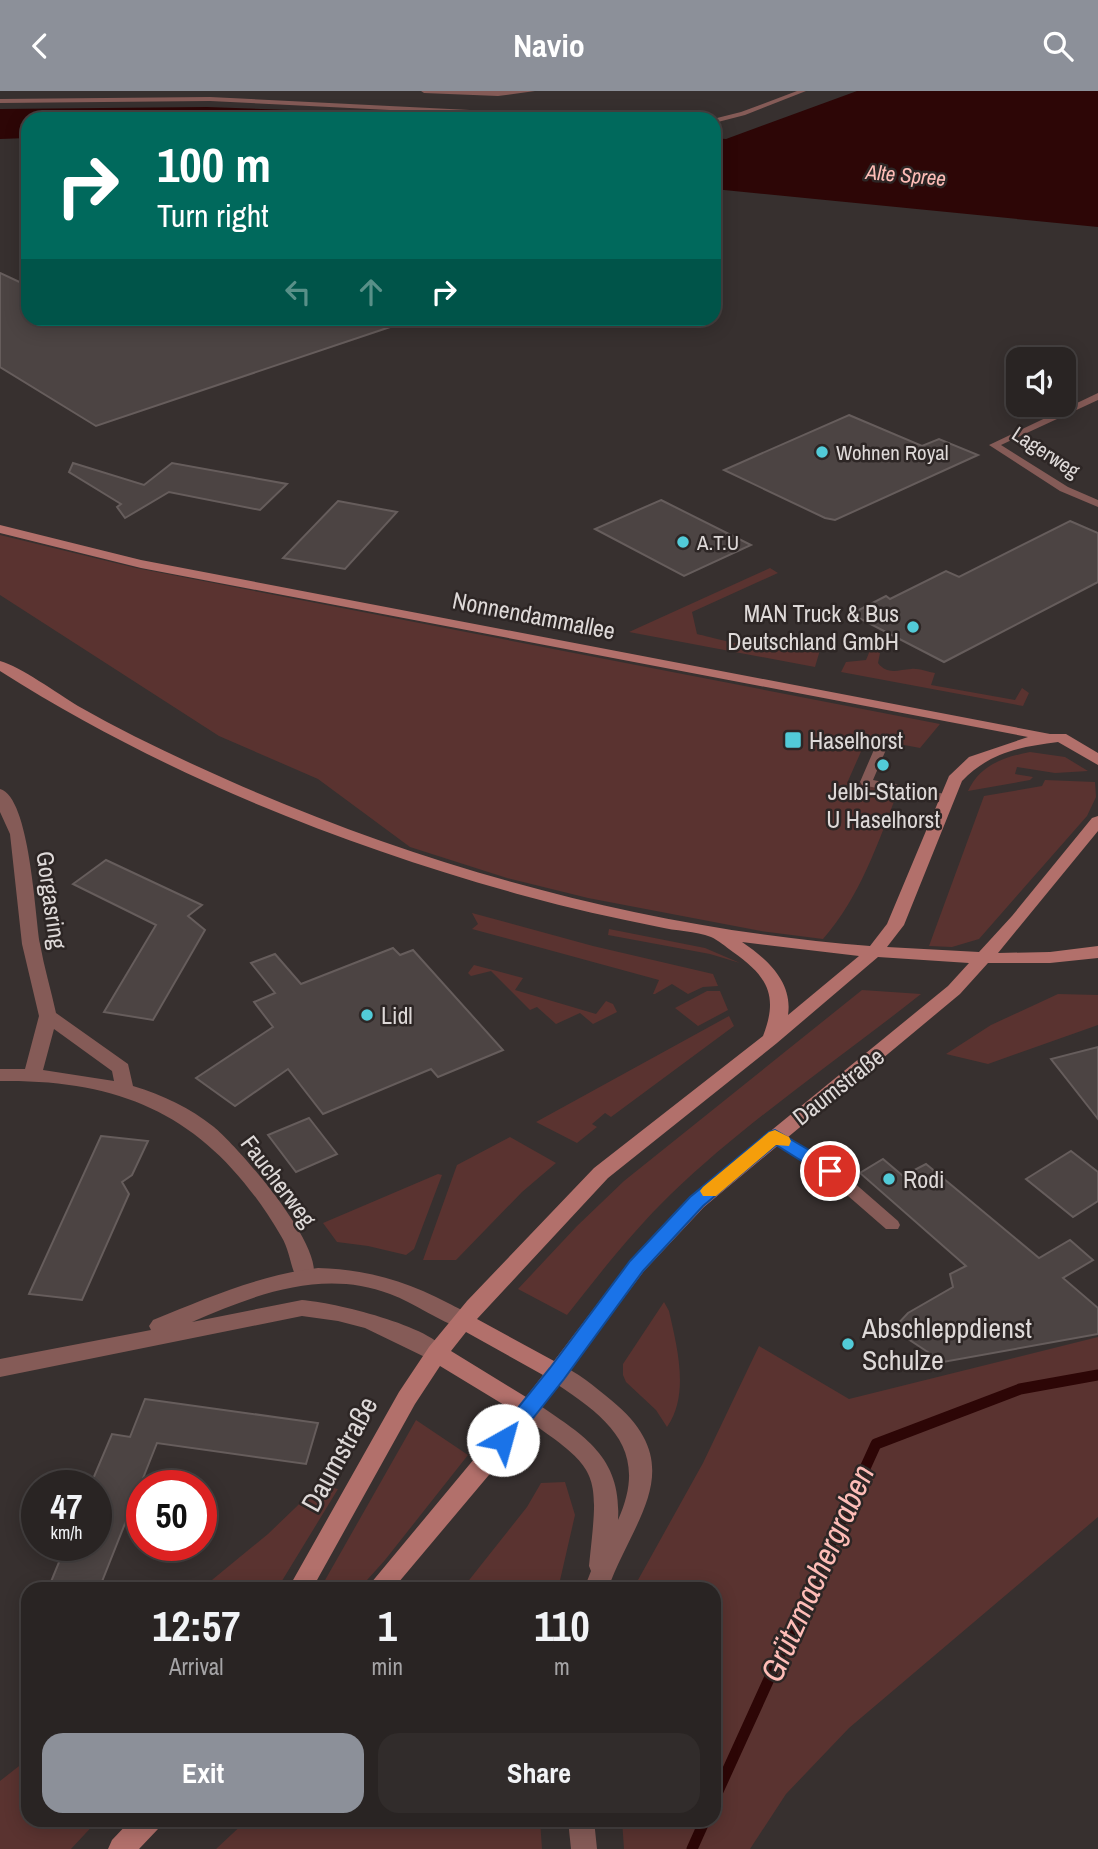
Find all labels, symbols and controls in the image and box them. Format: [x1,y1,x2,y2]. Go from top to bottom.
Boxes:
text: Navio [513,24,585,67]
icon: back [21,27,59,65]
icon: search [1039,27,1077,65]
text: 100 m [157,131,271,197]
icon: right [42,140,133,231]
water label: Alte Spree [864,157,947,193]
text: Turn right [157,194,269,237]
icon: left [279,273,317,311]
icon: ahead [352,273,390,311]
icon: right [425,273,463,311]
map controls [1006,347,1076,417]
button: sound [1006,347,1076,417]
street label: Lagerweg [1006,419,1086,485]
place label: Wohnen Royal [836,438,949,467]
marker: Wohnen Royal [814,444,830,460]
place label: A.T.U [696,528,739,557]
marker: A.T.U [675,534,691,550]
street label: Nonnendammallee [450,584,618,646]
place label: MAN Truck & Bus Deutschland GmbH [727,597,899,657]
marker: MAN Truck & Bus Deutschland GmbH [905,619,921,635]
place label: Haselhorst [809,724,904,756]
marker: Haselhorst [783,730,803,750]
marker: Jelbi-Station U Haselhorst [875,757,891,773]
place label: Jelbi-Station U Haselhorst [826,775,940,835]
street label: Gorgasring [29,849,75,951]
place label: Lidl [381,999,413,1031]
marker: Lidl [359,1007,375,1023]
street label: Daumstraße [785,1040,891,1132]
street label: Faucherweg [234,1129,324,1234]
pin [800,1141,860,1201]
icon: arrive [811,1152,849,1190]
place label: Rodi [903,1163,945,1195]
marker: Rodi [881,1171,897,1187]
place label: Abschleppdienst Schulze [861,1309,1032,1379]
marker: Abschleppdienst Schulze [840,1336,856,1352]
street label: Daumstraße [292,1390,386,1518]
position arrow [466,1403,540,1477]
water label: Grützmachergraben [750,1458,884,1688]
speed limit sign: 50 [126,1470,217,1561]
text: 47 [51,1483,82,1530]
text: km/h [51,1520,83,1545]
text: 12:57 [152,1598,240,1654]
text: 1 [378,1598,397,1654]
text: 110 [534,1598,590,1654]
text: Arrival [169,1651,224,1682]
text: min [372,1651,403,1682]
text: m [554,1651,570,1682]
button: Exit [42,1733,364,1813]
button: Share [378,1733,700,1813]

